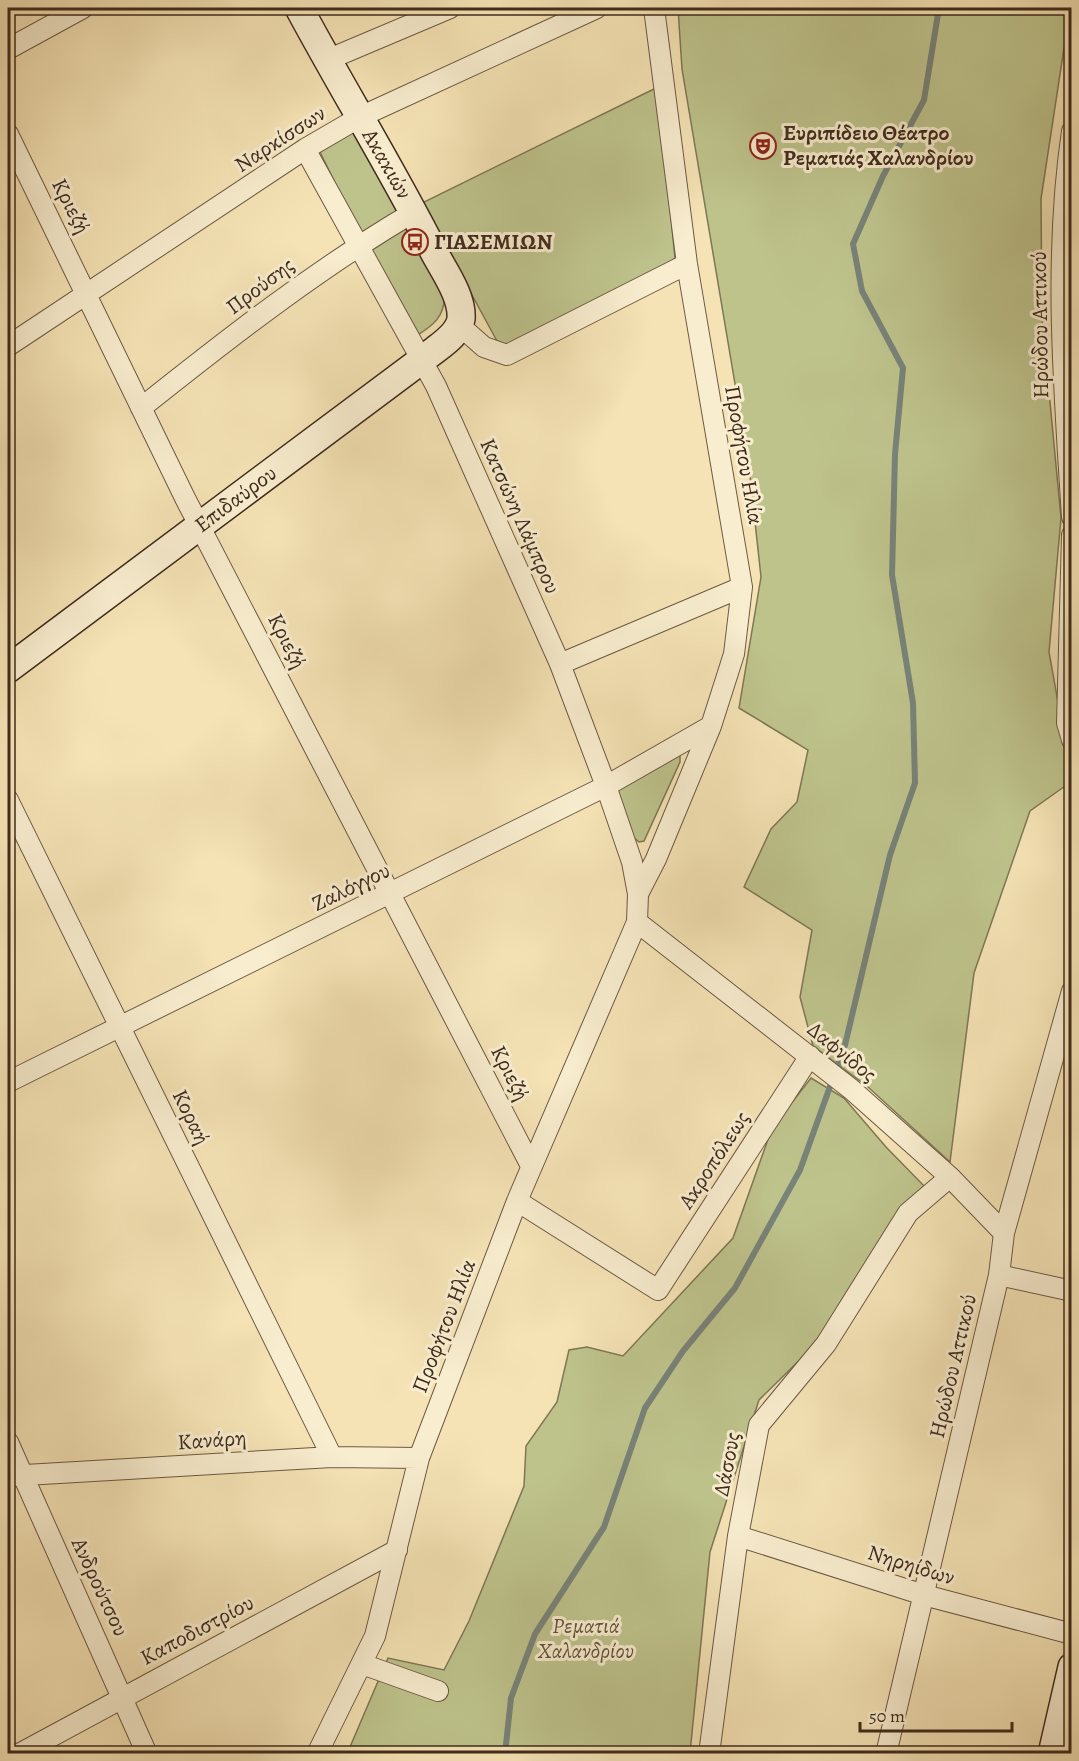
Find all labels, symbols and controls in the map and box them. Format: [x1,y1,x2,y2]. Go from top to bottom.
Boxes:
street label: Ναρκίσσων [229,98,331,180]
place label: Ευριπίδειο Θέατρο Ρεματιάς Χαλανδρίου [783,118,974,173]
street label: Ακακιών [354,122,419,205]
theatre icon: Ευριπίδειο Θέατρο Ρεματιάς Χαλανδρίου [748,131,778,161]
street label: Κριεζή [44,173,98,239]
bus stop icon: ΓΙΑΣΕΜΙΩΝ [400,227,430,257]
place label: ΓΙΑΣΕΜΙΩΝ [434,227,553,257]
street label: Προύσης [220,250,300,322]
street label: Ηρώδου Αττικού [1024,251,1056,399]
street label: Προφήτου Ηλία [717,383,771,527]
street label: Κατσώνη Λάμπρου [472,434,568,598]
street label: Επιδαύρου [188,458,283,540]
street label: Κριεζή [260,608,314,674]
street label: Ζαλόγγου [307,855,395,919]
street label: Δαφνίδος [801,1015,883,1089]
street label: Κριεζή [483,1040,537,1106]
street label: Κοραή [165,1084,217,1150]
street label: Ακροπόλεως [671,1105,757,1215]
street label: Προφήτου Ηλία [405,1255,483,1397]
street label: Ηρώδου Αττικού [922,1291,984,1441]
street label: Κανάρη [177,1423,247,1457]
street label: Δάσους [706,1430,748,1498]
street label: Ανδρούτσου [64,1532,136,1641]
street label: Νηρηίδων [864,1538,958,1592]
street label: Καποδιστρίου [135,1588,259,1672]
park label: Ρεματιά Χαλανδρίου [537,1611,634,1666]
scale bar [860,1695,1012,1733]
text: 50 m [869,1704,905,1728]

